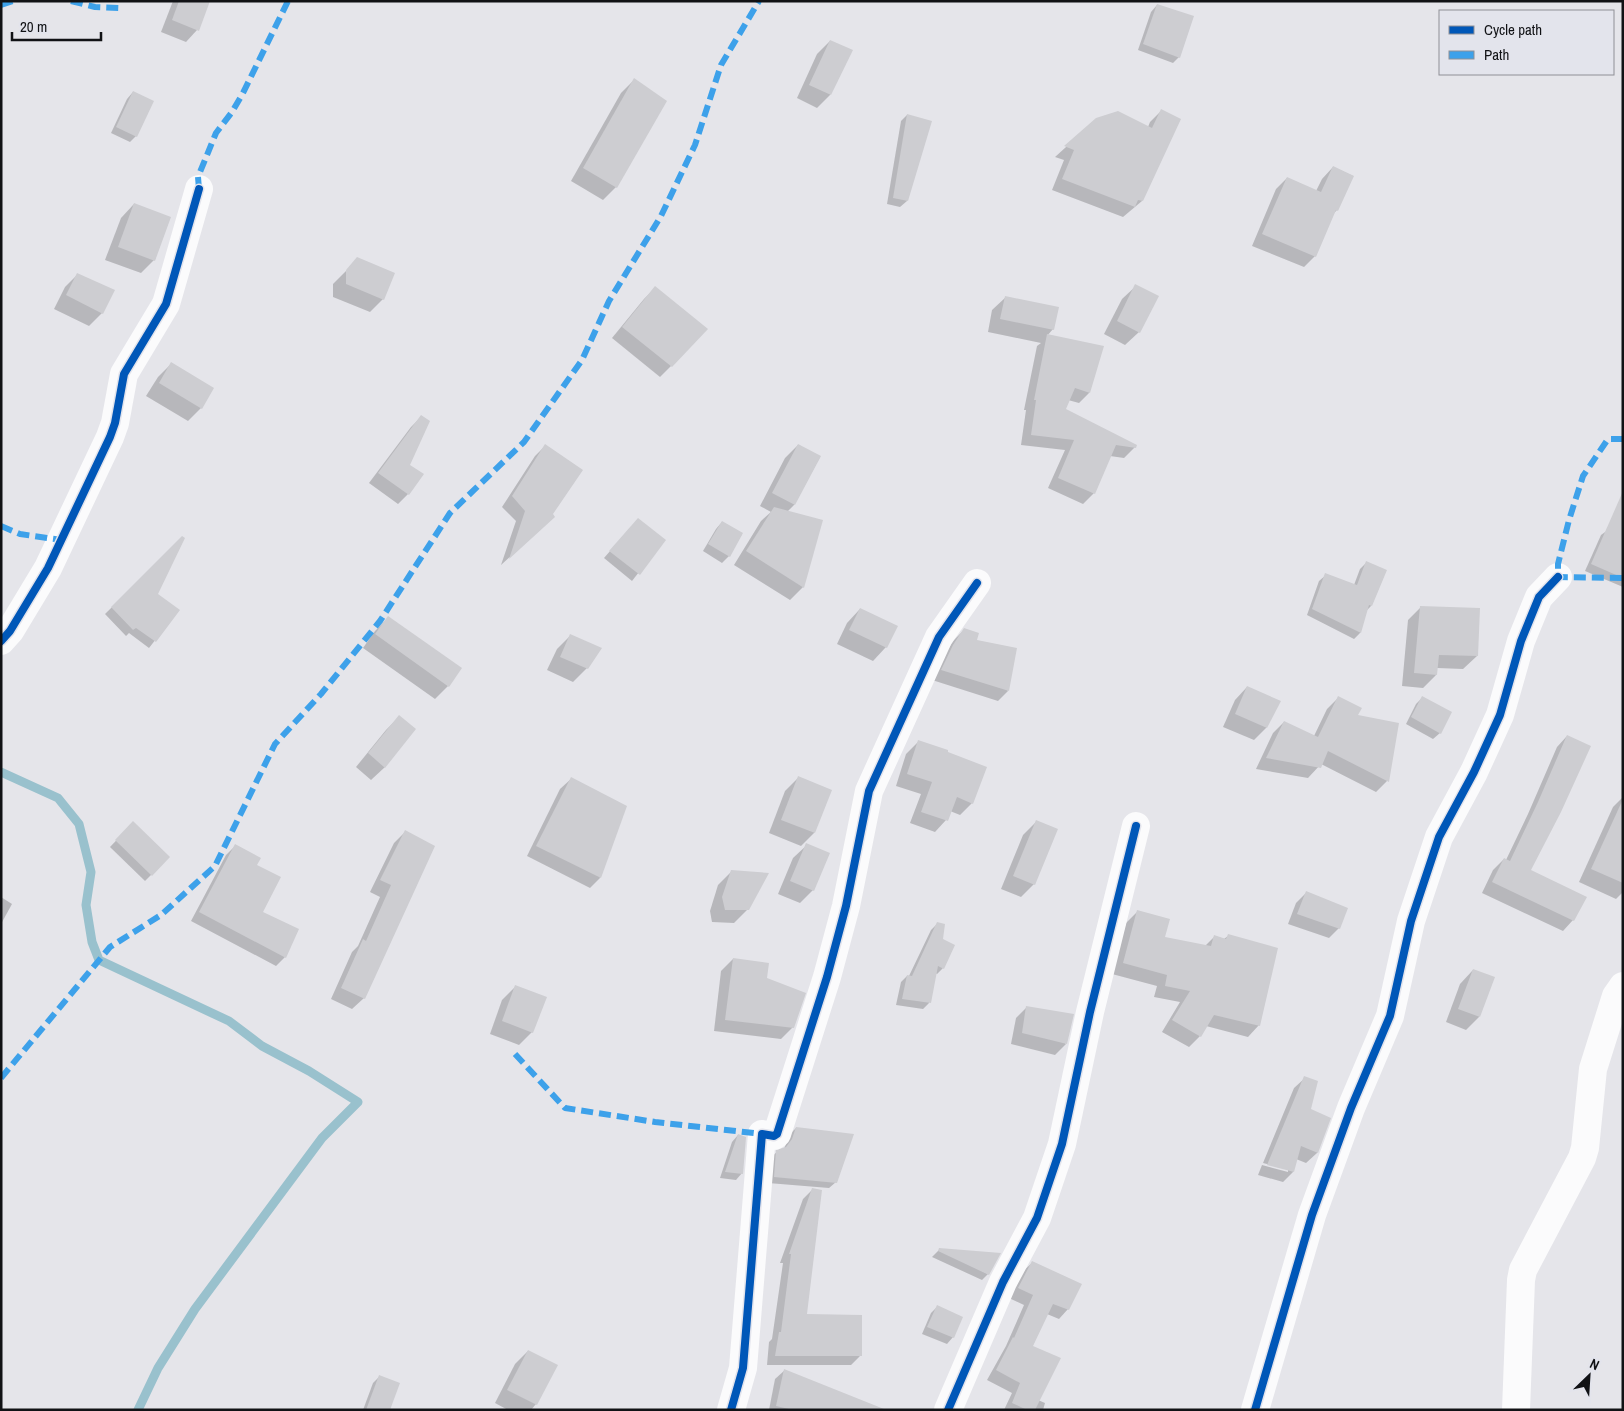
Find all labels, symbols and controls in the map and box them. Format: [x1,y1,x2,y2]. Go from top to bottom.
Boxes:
scale bar [12,10,101,42]
legend [1439,10,1614,75]
text: 20 m [20,16,47,37]
text: Cycle path [1484,19,1542,40]
text: Path [1484,44,1509,65]
north arrow [1564,1351,1614,1401]
text: N [1587,1354,1602,1374]

